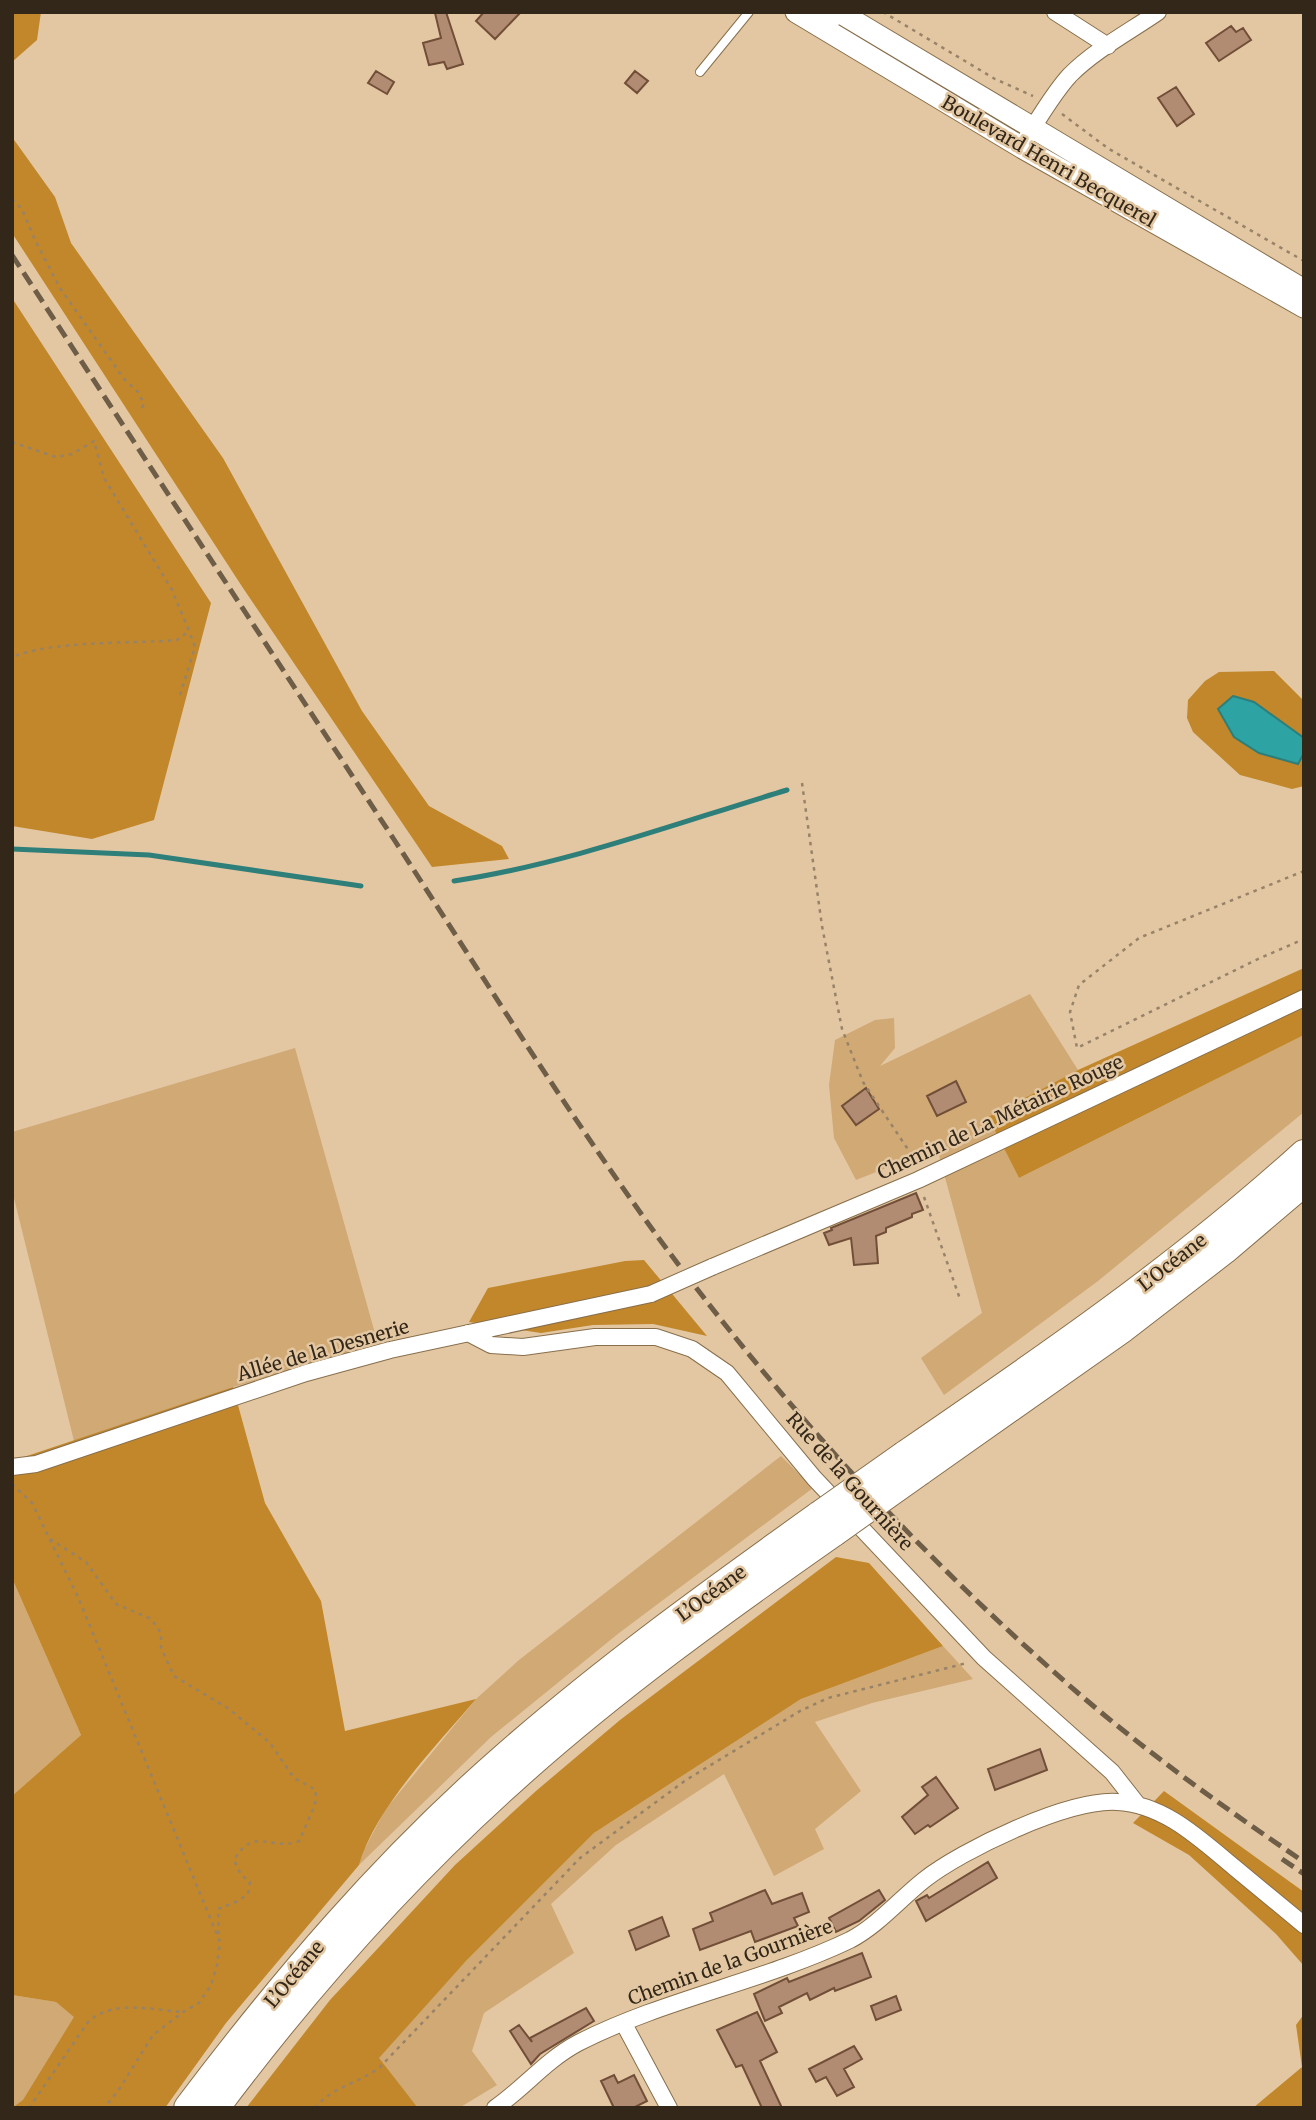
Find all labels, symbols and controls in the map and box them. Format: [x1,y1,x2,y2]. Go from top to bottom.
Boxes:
street label: Boulevard Henri Becquerel [938,90,1160,232]
street label: Chemin de La Métairie Rouge [873,1049,1127,1185]
street label: L’Océane [1133,1228,1211,1296]
street label: Allée de la Desnerie [233,1314,412,1386]
street label: Rue de la Gournière [781,1407,919,1555]
street label: L’Océane [671,1560,751,1626]
street label: Chemin de la Gournière [625,1914,836,2010]
street label: L’Océane [259,1935,329,2013]

